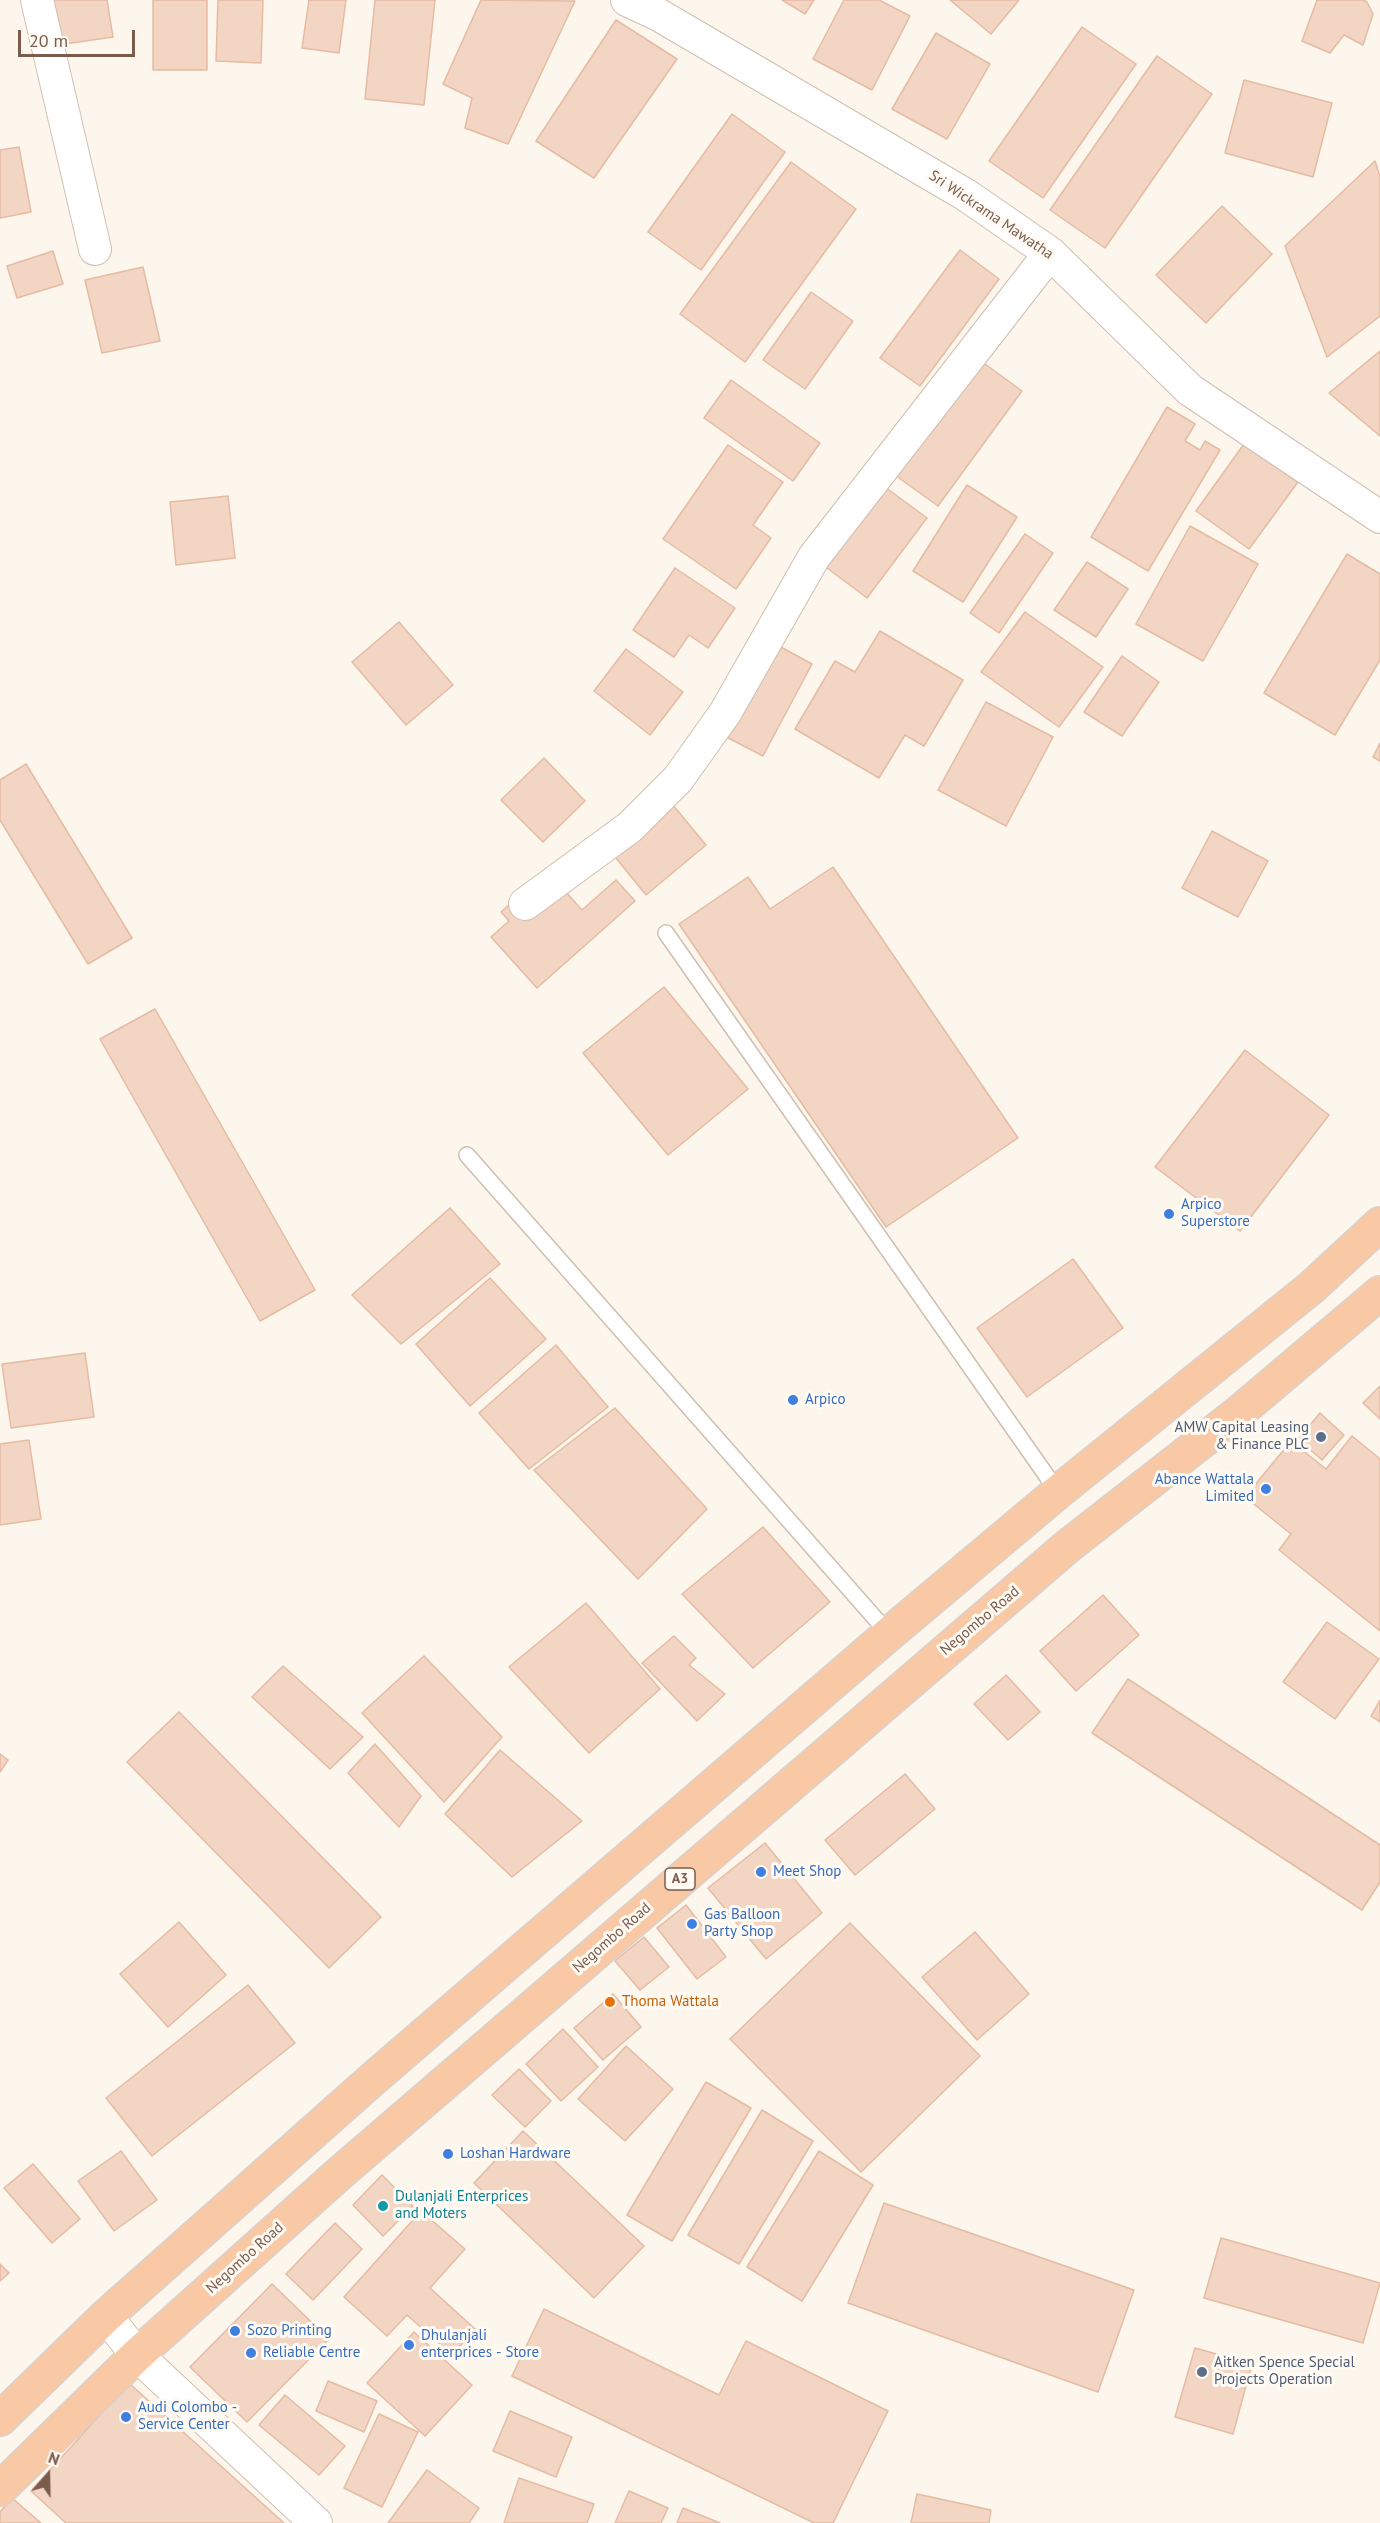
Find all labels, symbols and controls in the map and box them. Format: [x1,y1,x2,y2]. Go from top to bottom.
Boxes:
scale bar [21,18,138,56]
text: 20 m [29,29,68,52]
street label: Sri Wickrama Mawatha [925,167,1057,263]
place label: Arpico Superstore [1181,1196,1250,1231]
marker: Arpico Superstore [1162,1207,1176,1221]
place label: Arpico [805,1391,845,1409]
marker: Arpico [786,1393,800,1407]
place label: AMW Capital Leasing & Finance PLC [1175,1419,1309,1454]
marker: AMW Capital Leasing & Finance PLC [1314,1430,1328,1444]
place label: Abance Wattala Limited [1155,1471,1254,1506]
marker: Abance Wattala Limited [1259,1482,1273,1496]
street label: Negombo Road [937,1583,1023,1659]
place label: Meet Shop [773,1863,841,1881]
marker: Meet Shop [754,1865,768,1879]
road number: A3 [665,1868,695,1890]
street label: Negombo Road [569,1899,655,1977]
place label: Gas Balloon Party Shop [704,1906,780,1941]
marker: Gas Balloon Party Shop [685,1917,699,1931]
place label: Thoma Wattala [622,1993,719,2011]
marker: Thoma Wattala [603,1995,617,2009]
place label: Loshan Hardware [460,2145,571,2163]
marker: Loshan Hardware [441,2147,455,2161]
place label: Dulanjali Enterprices and Moters [395,2188,528,2223]
marker: Dulanjali Enterprices and Moters [376,2199,390,2213]
street label: Negombo Road [203,2219,287,2297]
place label: Sozo Printing [247,2322,332,2340]
marker: Sozo Printing [228,2324,242,2338]
place label: Dhulanjali enterprices - Store [421,2327,539,2362]
marker: Dhulanjali enterprices - Store [402,2338,416,2352]
place label: Reliable Centre [263,2344,360,2362]
marker: Reliable Centre [244,2346,258,2360]
place label: Aitken Spence Special Projects Operation [1214,2354,1355,2389]
marker: Aitken Spence Special Projects Operation [1195,2365,1209,2379]
place label: Audi Colombo - Service Center [138,2399,237,2434]
marker: Audi Colombo - Service Center [119,2410,133,2424]
north arrow [18,2445,78,2505]
text: N [46,2447,63,2469]

